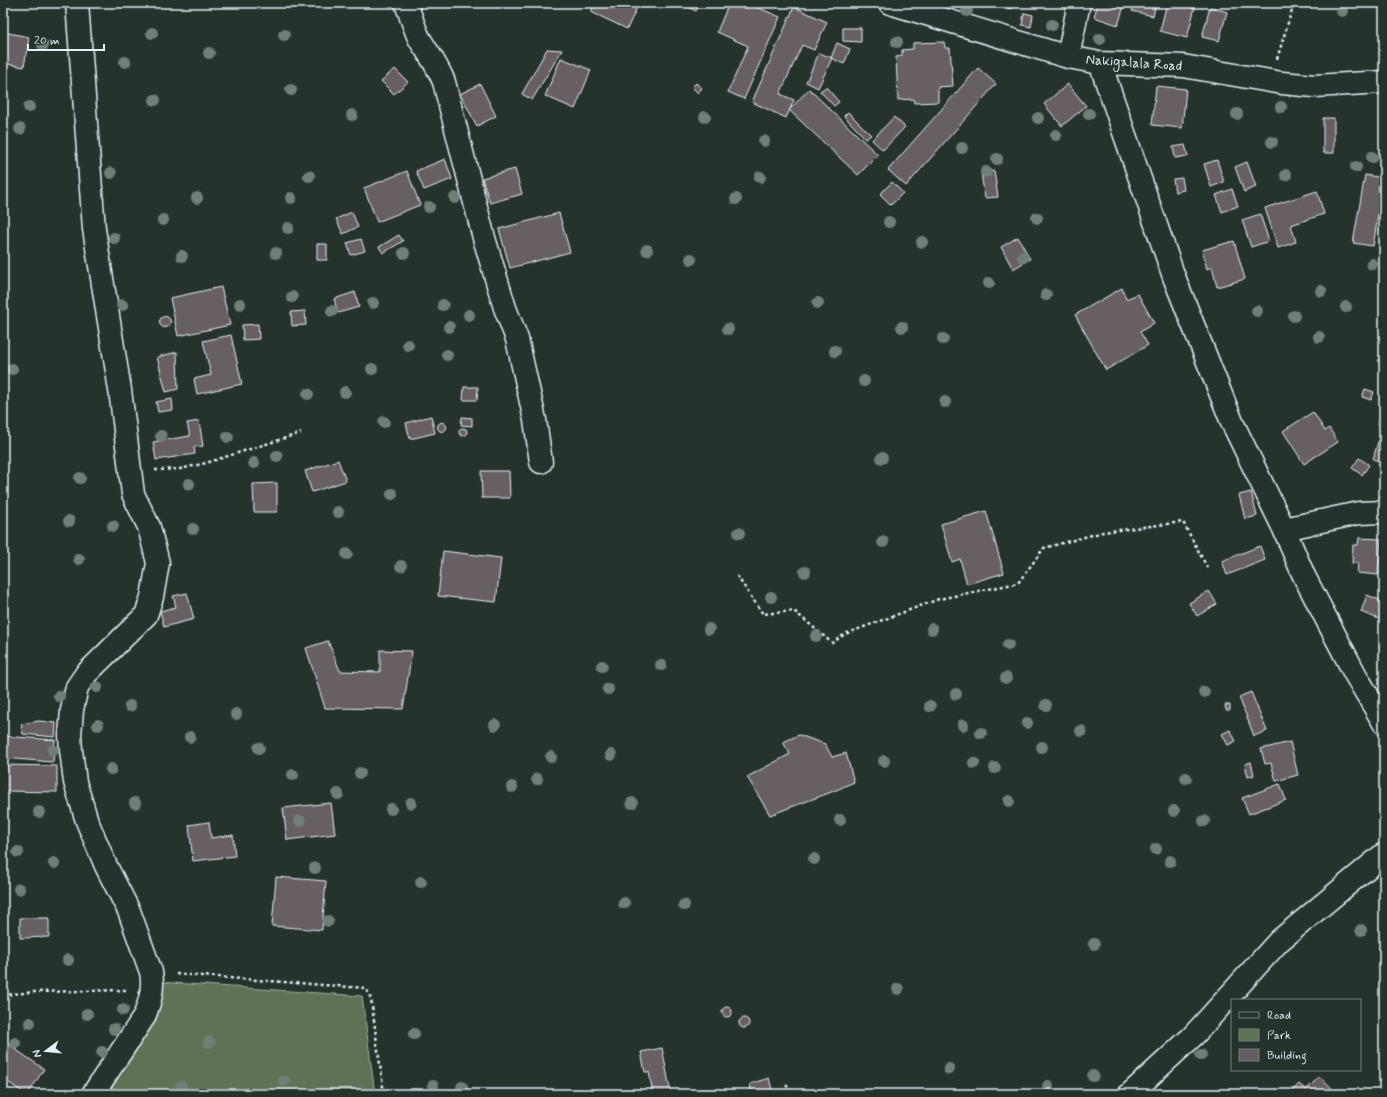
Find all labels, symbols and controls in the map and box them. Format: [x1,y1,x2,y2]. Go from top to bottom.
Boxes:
scale bar [28,26,104,52]
text: 20 m [34,33,60,49]
street label: Nakigalala Road [1085,51,1183,76]
legend [1231,999,1361,1071]
text: Road [1267,1008,1291,1024]
text: Park [1267,1028,1291,1044]
north arrow [26,1031,66,1071]
text: N [30,1048,45,1059]
text: Building [1267,1048,1307,1065]

